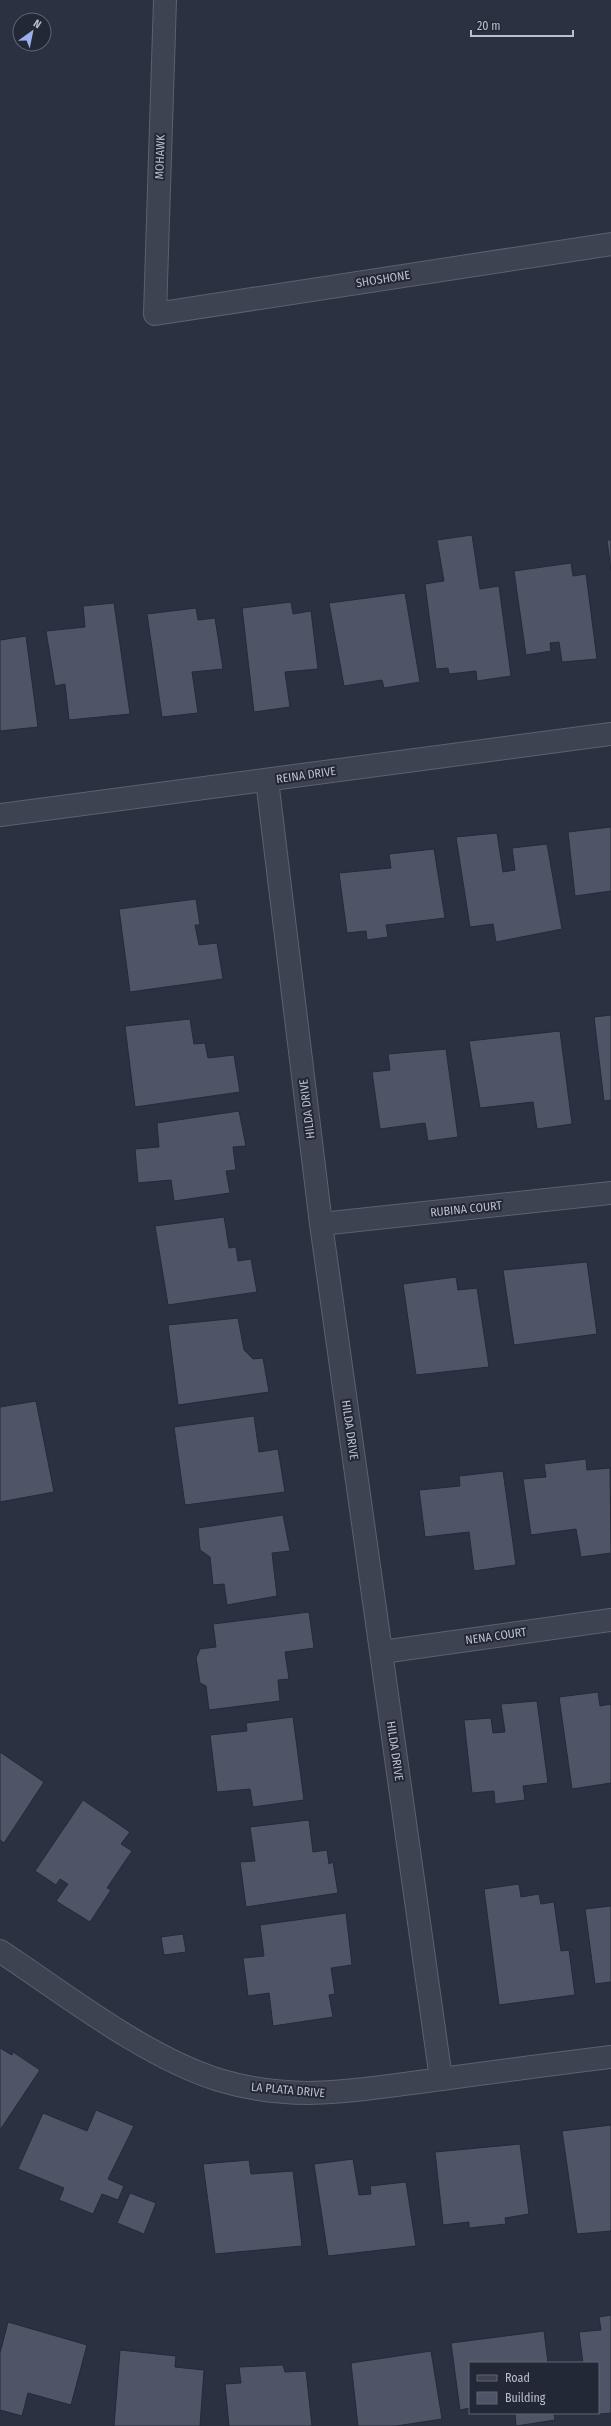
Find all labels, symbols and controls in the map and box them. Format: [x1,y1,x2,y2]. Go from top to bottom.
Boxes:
north arrow [12,12,52,52]
scale bar [471,12,573,38]
text: N [31,17,43,31]
text: 20 m [477,19,501,33]
street label: MOHAWK [152,134,168,180]
street label: SHOSHONE [355,268,411,290]
street label: REINA DRIVE [275,764,337,786]
street label: HILDA DRIVE [296,1078,318,1140]
street label: RUBINA COURT [429,1198,503,1220]
street label: HILDA DRIVE [339,1399,361,1461]
street label: NENA COURT [465,1625,528,1647]
street label: HILDA DRIVE [384,1720,406,1782]
street label: LA PLATA DRIVE [250,2080,326,2100]
legend [469,2362,599,2414]
text: Road [505,2371,530,2385]
text: Building [505,2391,546,2405]

